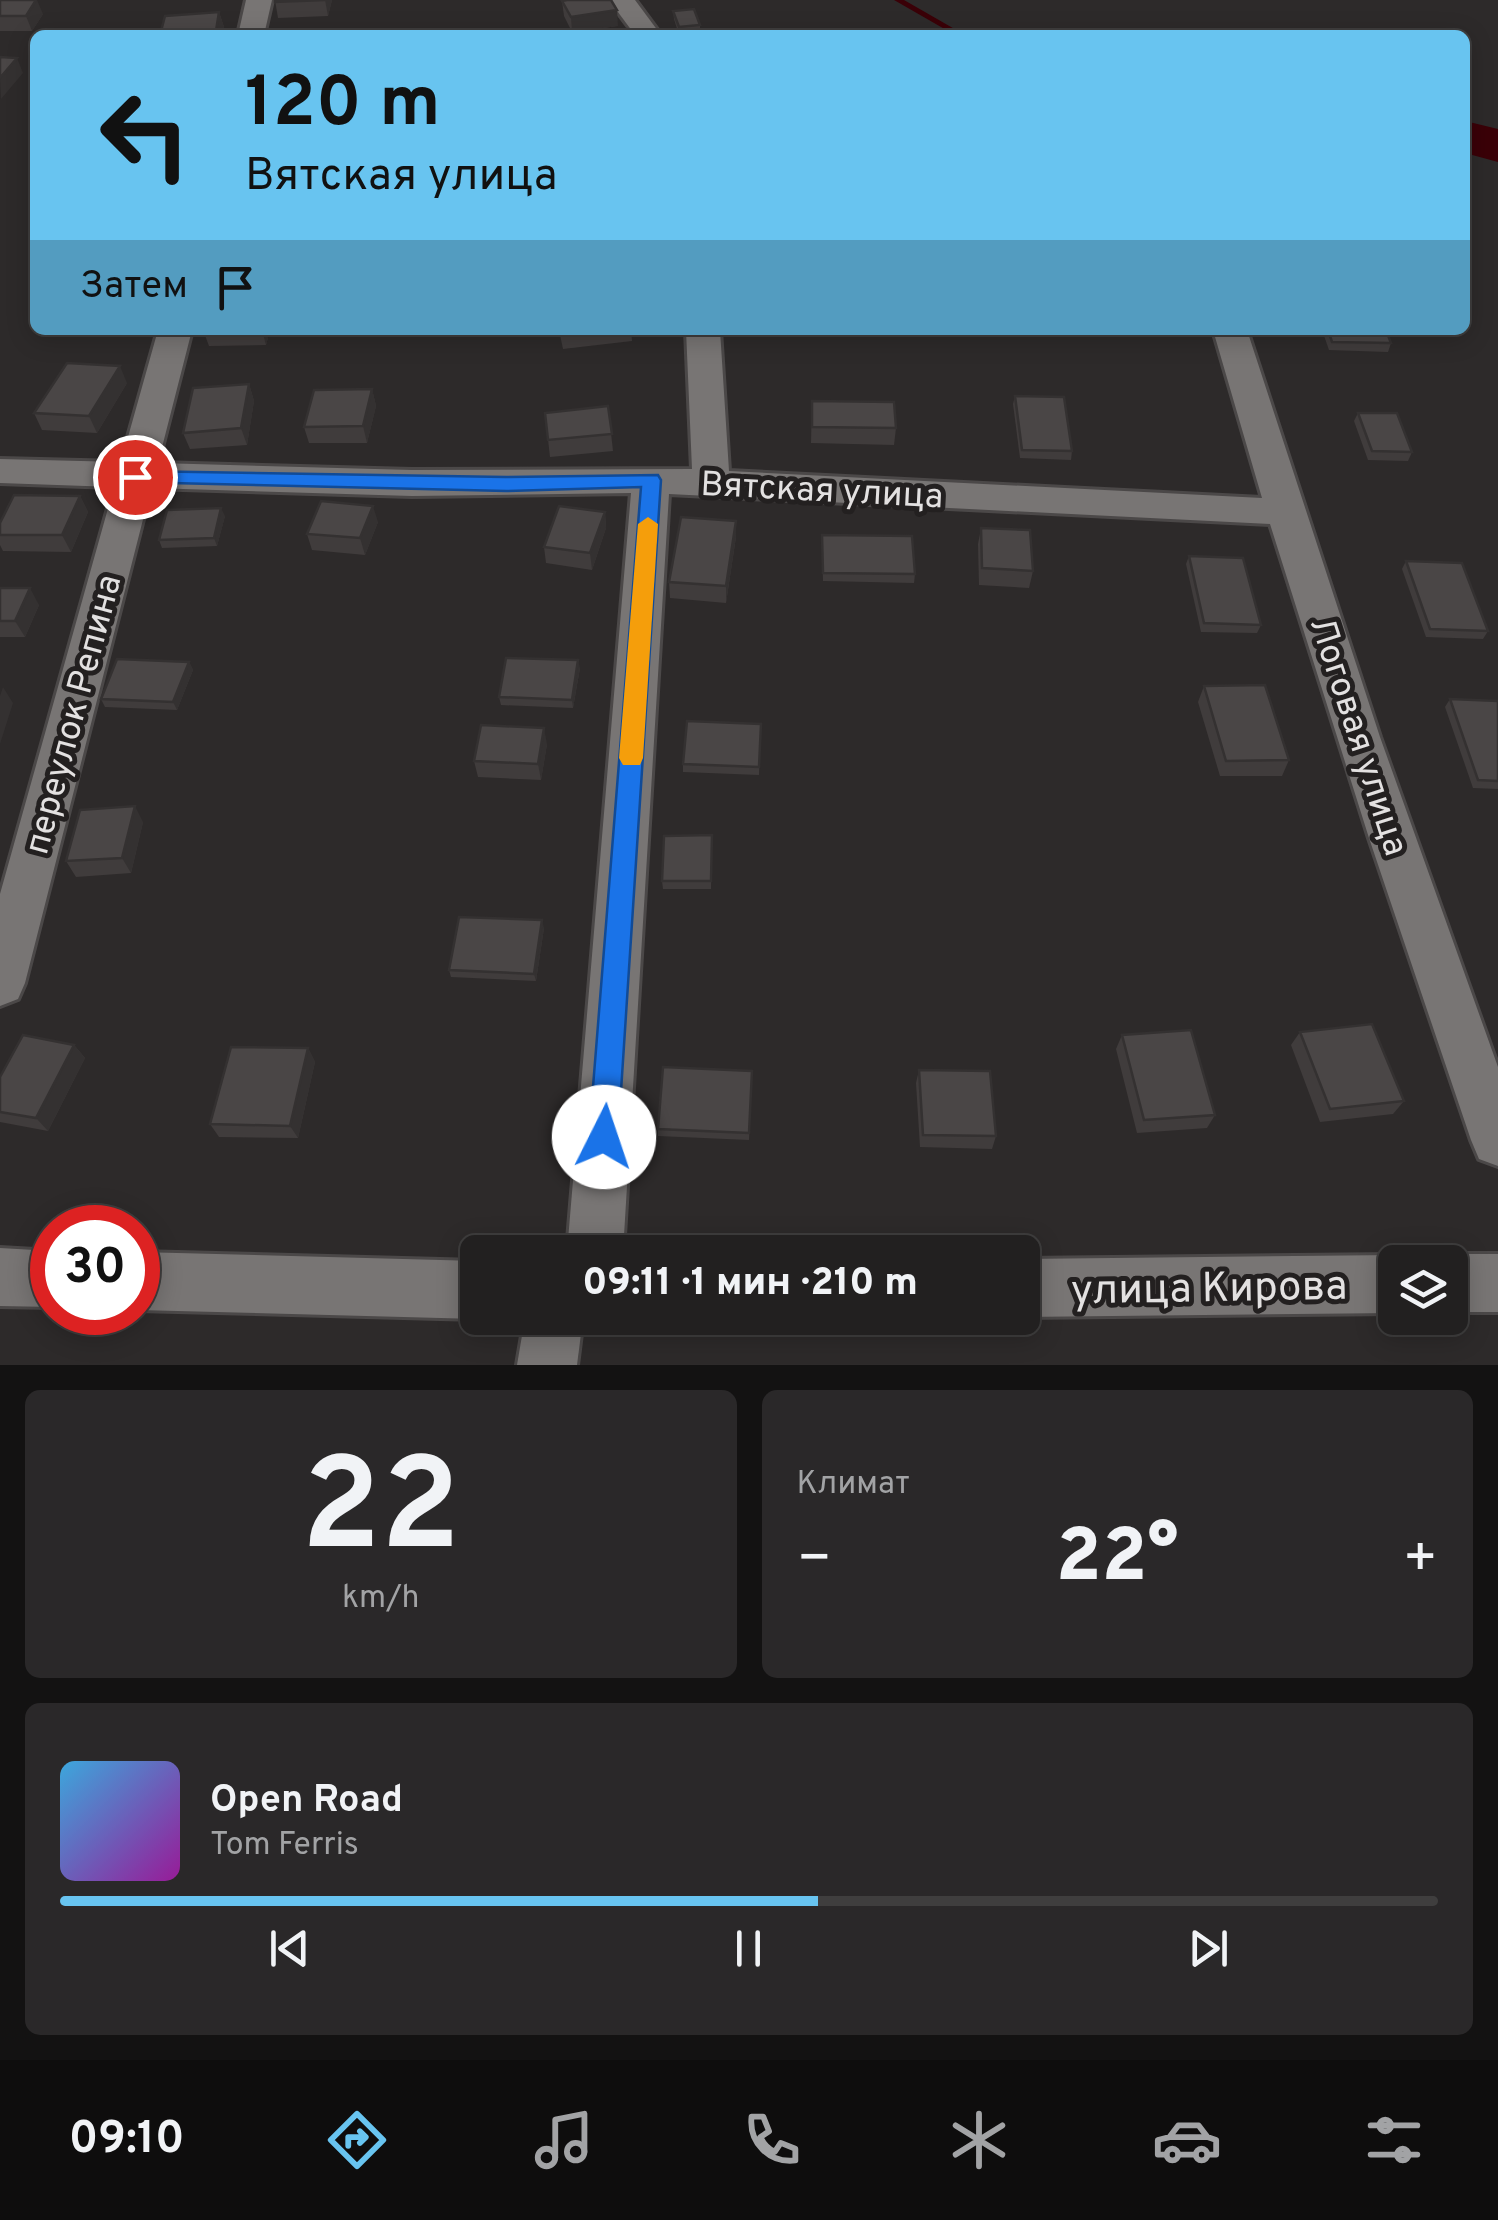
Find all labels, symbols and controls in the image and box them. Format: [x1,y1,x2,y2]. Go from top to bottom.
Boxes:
text: 120 m [245,62,441,151]
icon: left [80,70,210,200]
text: Вятская улица [245,149,557,206]
icon: arrive [208,260,263,315]
text: Затем [80,263,188,312]
pin [93,435,178,520]
icon: arrive [108,450,163,505]
street label: Вятская улица [699,464,944,520]
street label: переулок Репина [16,570,133,859]
street label: Логовая улица [1298,612,1416,862]
position arrow [552,1085,656,1189]
speed limit sign: 30 [30,1205,160,1335]
map controls [1378,1245,1468,1335]
button: layers [1378,1245,1468,1335]
text: 09:11 · 1 мин · 210 m [582,1260,918,1309]
street label: улица Кирова [1070,1262,1348,1319]
text: 22 [301,1431,460,1596]
text: Климат [797,1465,910,1505]
text: 22° [1056,1513,1179,1608]
text: − [797,1526,832,1596]
text: + [1403,1526,1438,1596]
text: km/h [342,1579,420,1619]
text: Open Road [210,1777,403,1826]
text: Tom Ferris [210,1826,359,1866]
icon: previous [262,1921,317,1976]
icon: pause [721,1921,776,1976]
icon: next [1181,1921,1236,1976]
icon: directions [322,2105,392,2175]
icon: music [529,2105,599,2175]
icon: phone [737,2105,807,2175]
icon: climate [944,2105,1014,2175]
icon: car [1152,2105,1222,2175]
icon: filters [1359,2105,1429,2175]
text: 09:10 [69,2112,184,2169]

